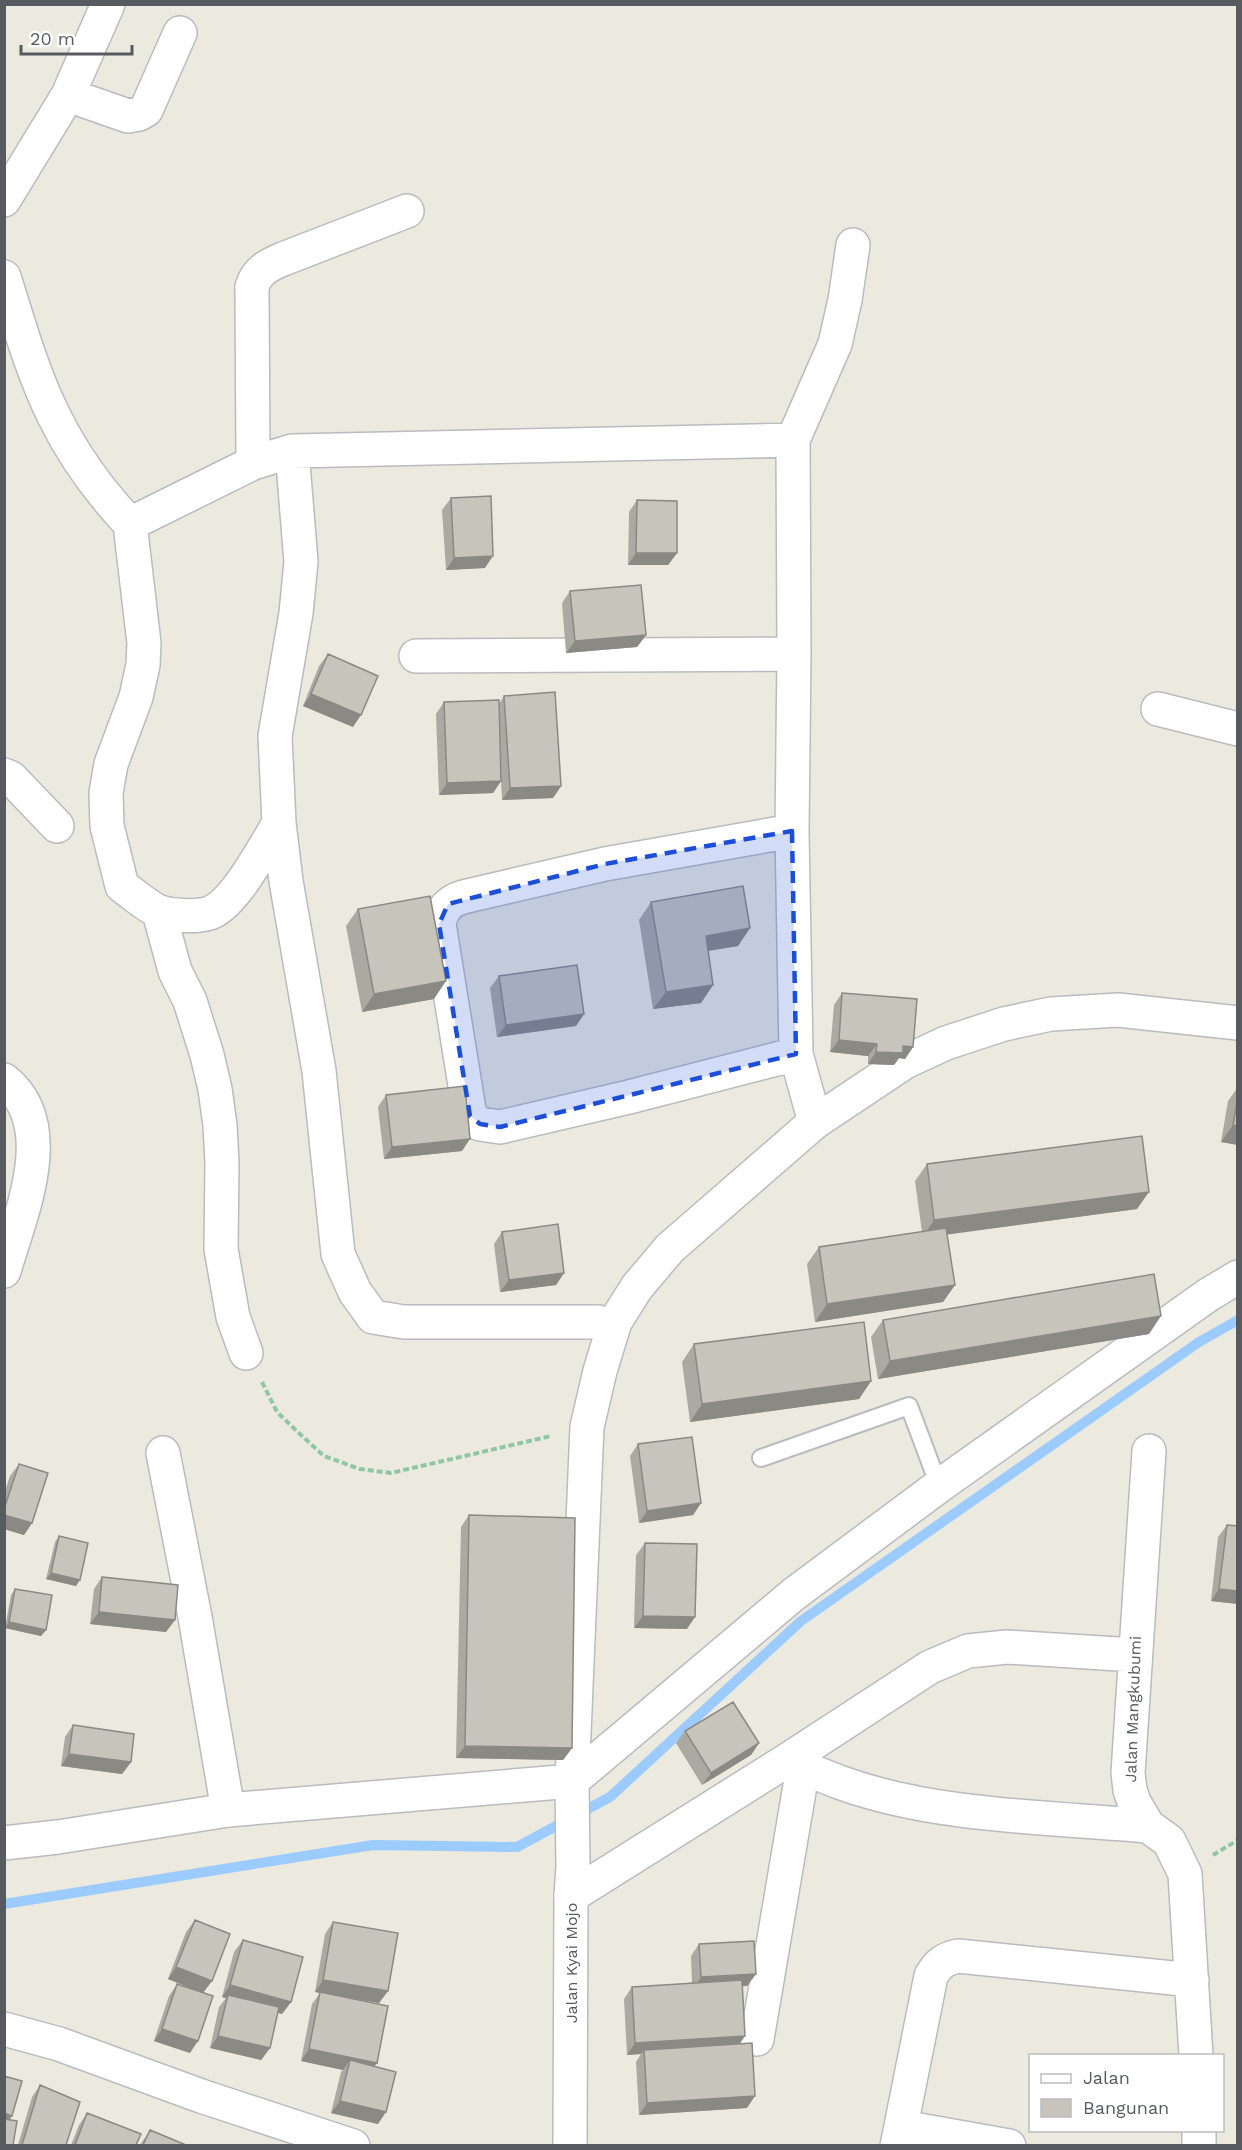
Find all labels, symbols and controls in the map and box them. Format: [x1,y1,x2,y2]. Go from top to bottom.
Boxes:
scale bar [21,18,132,56]
text: 20 m [30,28,75,49]
street label: Jalan Mangkubumi [1121,1635,1145,1783]
street label: Jalan Kyai Mojo [562,1903,581,2023]
legend [1029,2054,1224,2132]
text: Jalan [1083,2067,1130,2088]
text: Bangunan [1083,2097,1169,2118]

